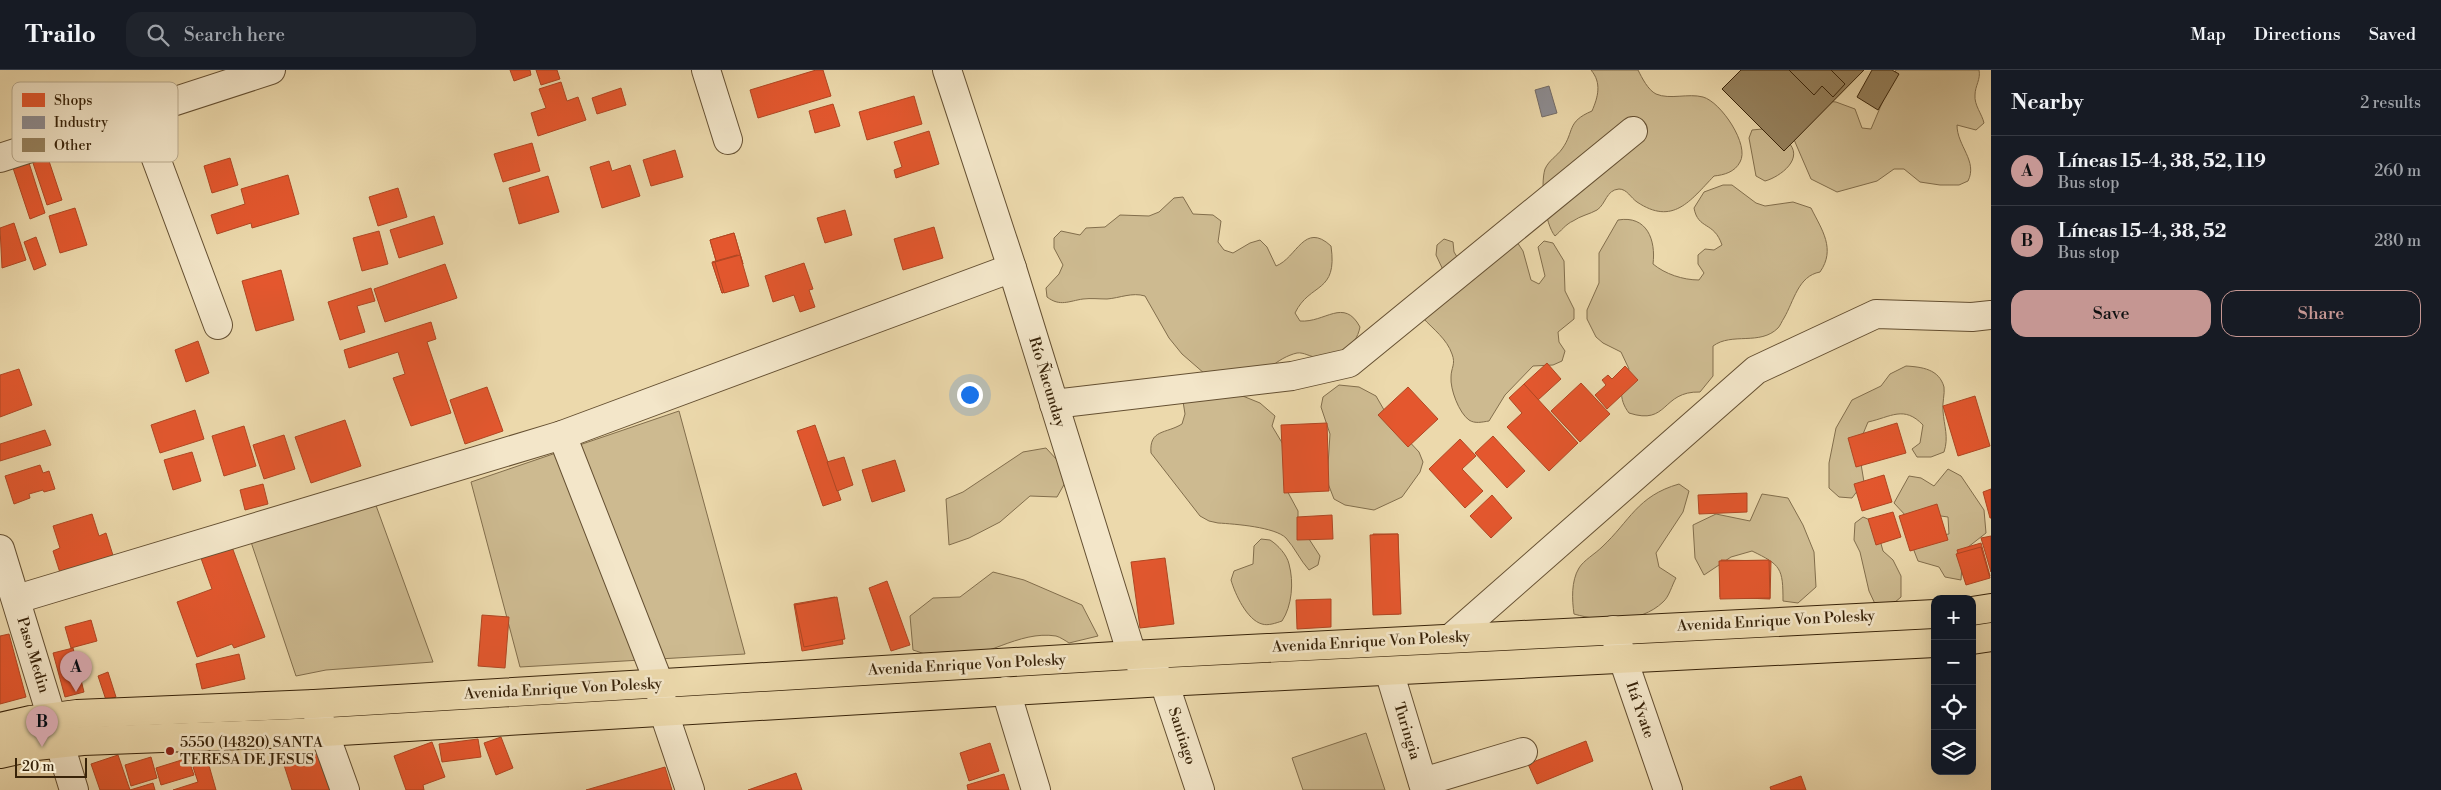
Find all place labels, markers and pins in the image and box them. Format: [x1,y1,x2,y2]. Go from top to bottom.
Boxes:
pin: A [60,651,92,692]
pin: B [26,706,58,747]
place label: 5550 (14820) SANTA TERESA DE JESUS [180,733,324,769]
marker: 5550 (14820) SANTA TERESA DE JESUS [164,745,176,757]

